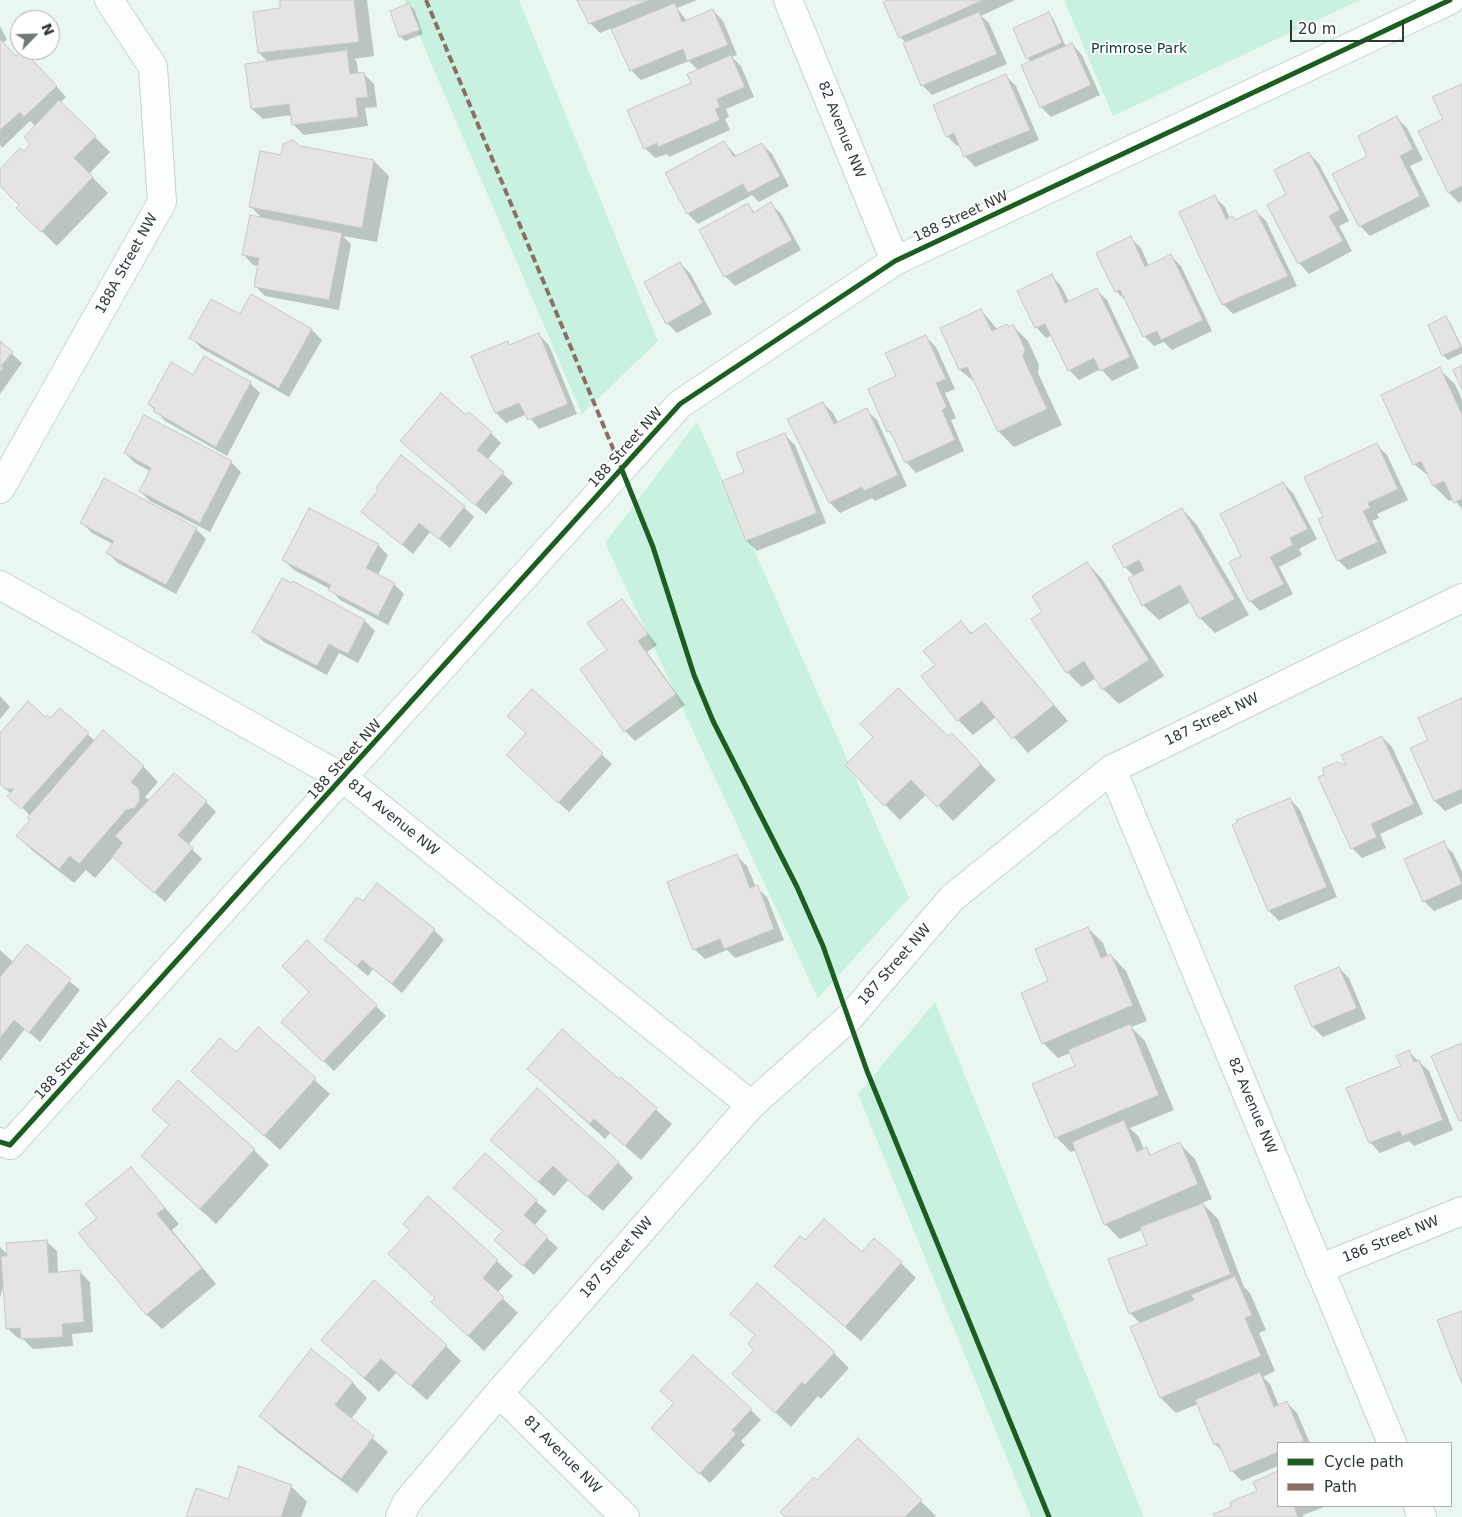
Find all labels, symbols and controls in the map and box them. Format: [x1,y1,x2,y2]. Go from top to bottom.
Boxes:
north arrow [10,10,60,60]
scale bar [1292,10,1406,42]
text: 20 m [1298,20,1336,38]
text: N [38,21,57,38]
park label: Primrose Park [1091,41,1187,57]
street label: 82 Avenue NW [814,79,868,181]
street label: 188 Street NW [911,188,1011,246]
street label: 188A Street NW [92,211,162,317]
street label: 188 Street NW [585,404,667,492]
street label: 187 Street NW [1162,690,1262,750]
street label: 188 Street NW [304,716,386,804]
street label: 81A Avenue NW [344,776,442,860]
street label: 187 Street NW [855,921,935,1009]
street label: 188 Street NW [31,1016,113,1104]
street label: 82 Avenue NW [1224,1055,1280,1157]
street label: 186 Street NW [1340,1213,1442,1267]
street label: 187 Street NW [577,1214,657,1302]
street label: 81 Avenue NW [520,1413,604,1497]
legend [1277,1442,1452,1507]
text: Cycle path [1324,1453,1404,1471]
text: Path [1324,1478,1357,1496]

